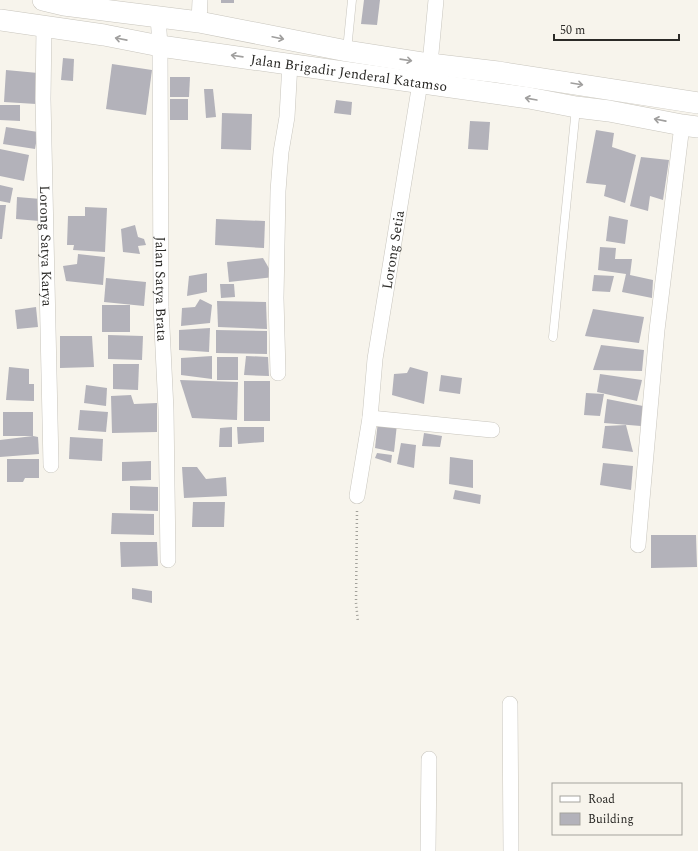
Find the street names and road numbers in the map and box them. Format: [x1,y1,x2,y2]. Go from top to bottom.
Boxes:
street label: Jalan Brigadir Jenderal Katamso [249,48,449,97]
street label: Lorong Satya Karya [34,185,58,307]
street label: Lorong Setia [376,209,410,291]
street label: Jalan Satya Brata [150,237,173,342]

